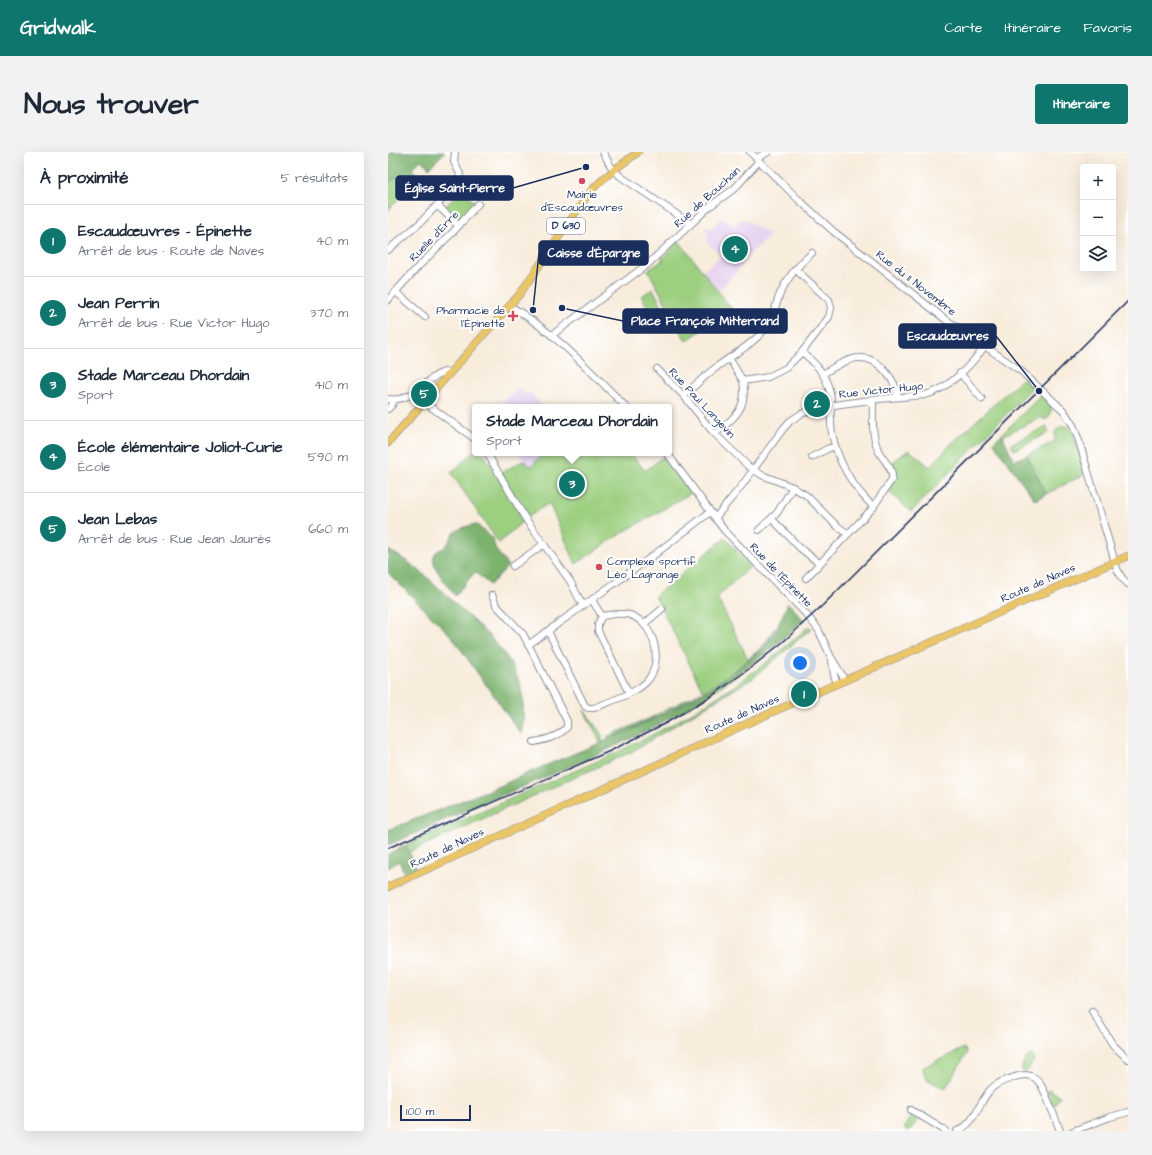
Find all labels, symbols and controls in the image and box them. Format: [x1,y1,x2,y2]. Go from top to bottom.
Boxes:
text: Gridwalk [20,15,96,42]
text: Carte [944,18,982,38]
text: Itinéraire [1004,18,1061,38]
text: Favoris [1083,18,1132,38]
button: Itinéraire [1035,84,1128,124]
text: Nous trouver [24,85,199,124]
street label: Rue de Bouchain [671,163,744,231]
map controls [1080,164,1116,272]
button: + [1080,164,1116,200]
text: À proximité [40,166,129,190]
text: 5 résultats [281,169,348,187]
callout: Église Saint-Pierre [396,176,513,200]
marker: Mairie d'Escaudœuvres [577,176,587,186]
text: Église Saint-Pierre [405,180,506,199]
place label: Mairie d'Escaudœuvres [541,187,624,215]
button: − [1080,200,1116,236]
street label: Ruelle d'Erre [406,207,462,265]
road number: D 630 [547,218,585,234]
text: Escaudœuvres – Épinette [78,221,252,242]
text: 1 [52,232,54,250]
text: 40 m [316,232,348,250]
pin: 4 [722,234,748,264]
button: layers [1080,236,1116,272]
callout: Caisse d'Épargne [539,241,648,265]
text: Arrêt de bus · Route de Naves [78,242,264,260]
text: Caisse d'Épargne [547,245,641,264]
street label: Rue du 11 Novembre [873,247,959,319]
text: Jean Perrin [78,293,159,314]
place label: Pharmacie de l'Épinette [436,303,505,331]
text: 2 [49,304,57,322]
text: 370 m [310,304,348,322]
callout: Place François Mitterrand [623,309,787,333]
marker: Pharmacie de l'Épinette [508,311,518,321]
text: Place François Mitterrand [631,313,780,330]
text: Arrêt de bus · Rue Victor Hugo [78,314,270,332]
callout: Escaudœuvres [899,324,996,348]
text: Escaudœuvres [907,328,989,345]
street label: Rue Paul Langevin [665,364,739,443]
text: Stade Marceau Dhordain [78,365,249,386]
text: 3 [50,376,56,394]
text: 410 m [314,376,348,394]
street label: Rue Victor Hugo [838,378,925,403]
pin: 5 [411,379,437,409]
text: Sport [78,386,113,404]
pin: 2 [804,389,830,419]
popup [472,404,672,456]
text: Stade Marceau Dhordain [486,411,658,432]
text: Sport [486,432,522,450]
text: École élémentaire Joliot-Curie [78,437,283,458]
text: 4 [49,448,57,466]
text: 590 m [308,448,348,466]
text: École [78,458,110,476]
pin: 3 [559,469,585,499]
text: Jean Lebas [78,509,157,530]
text: 5 [48,520,58,538]
text: 660 m [308,520,348,538]
text: Arrêt de bus · Rue Jean Jaurès [78,530,271,548]
street label: Rue de l'Épinette [746,540,816,610]
place label: Complexe sportif Léo Lagrange [607,554,696,583]
street label: Route de Naves [998,560,1078,606]
marker: Complexe sportif Léo Lagrange [594,562,604,572]
your location [790,653,810,673]
pin: 1 [791,679,817,709]
street label: Route de Naves [702,691,782,737]
street label: Route de Naves [408,824,487,872]
scale bar [400,1103,471,1122]
text: 100 m [406,1104,434,1119]

